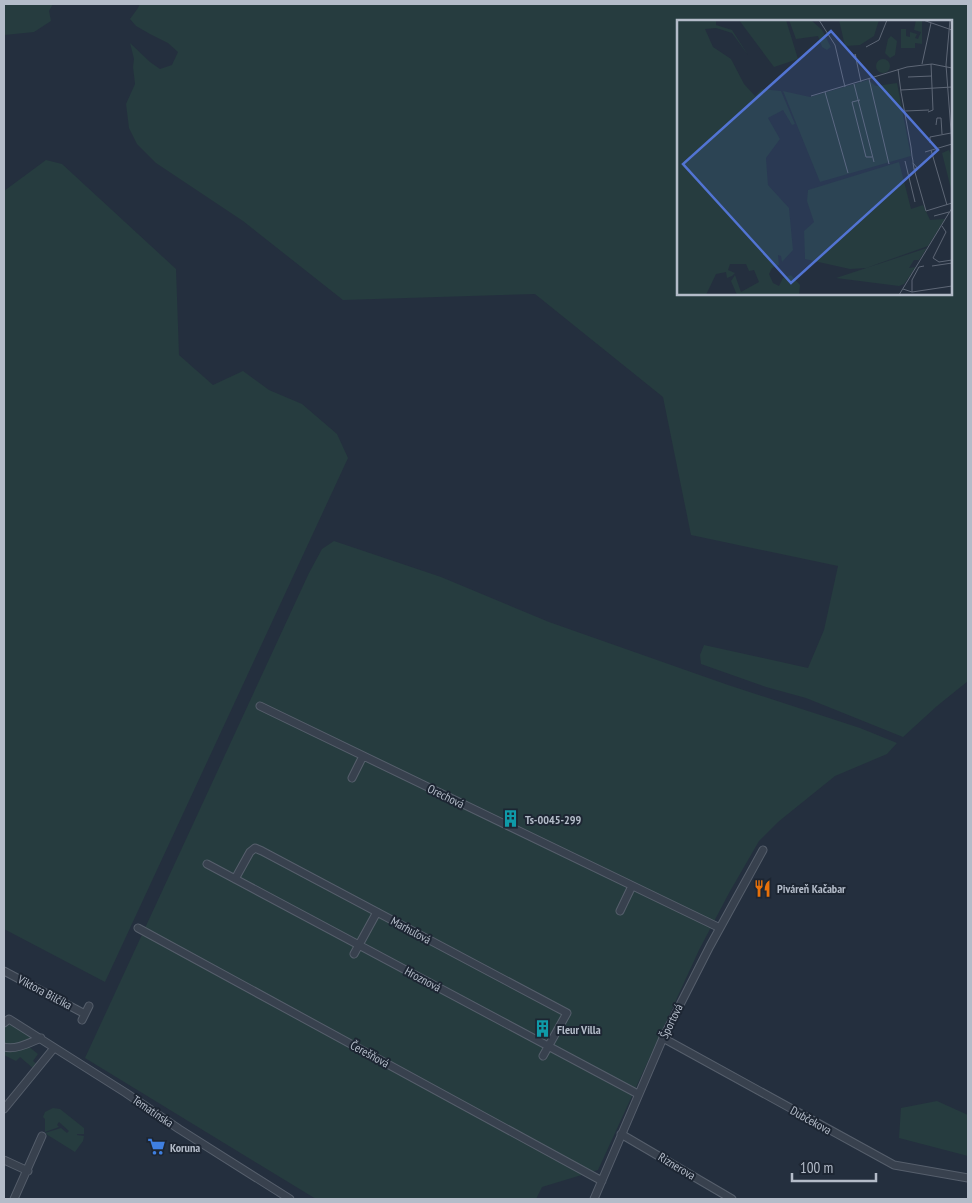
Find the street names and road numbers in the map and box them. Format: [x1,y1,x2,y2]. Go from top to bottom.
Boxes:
street label: Orechová [425,781,467,811]
street label: Marhuľová [388,913,434,947]
street label: Hroznová [402,963,444,995]
street label: Viktora Bilčíka [14,971,75,1013]
street label: Športová [656,1001,686,1041]
street label: Čerešňová [348,1037,392,1071]
street label: Tematínska [130,1092,177,1130]
street label: Dubčekova [788,1103,834,1138]
street label: Riznerova [656,1149,698,1183]

